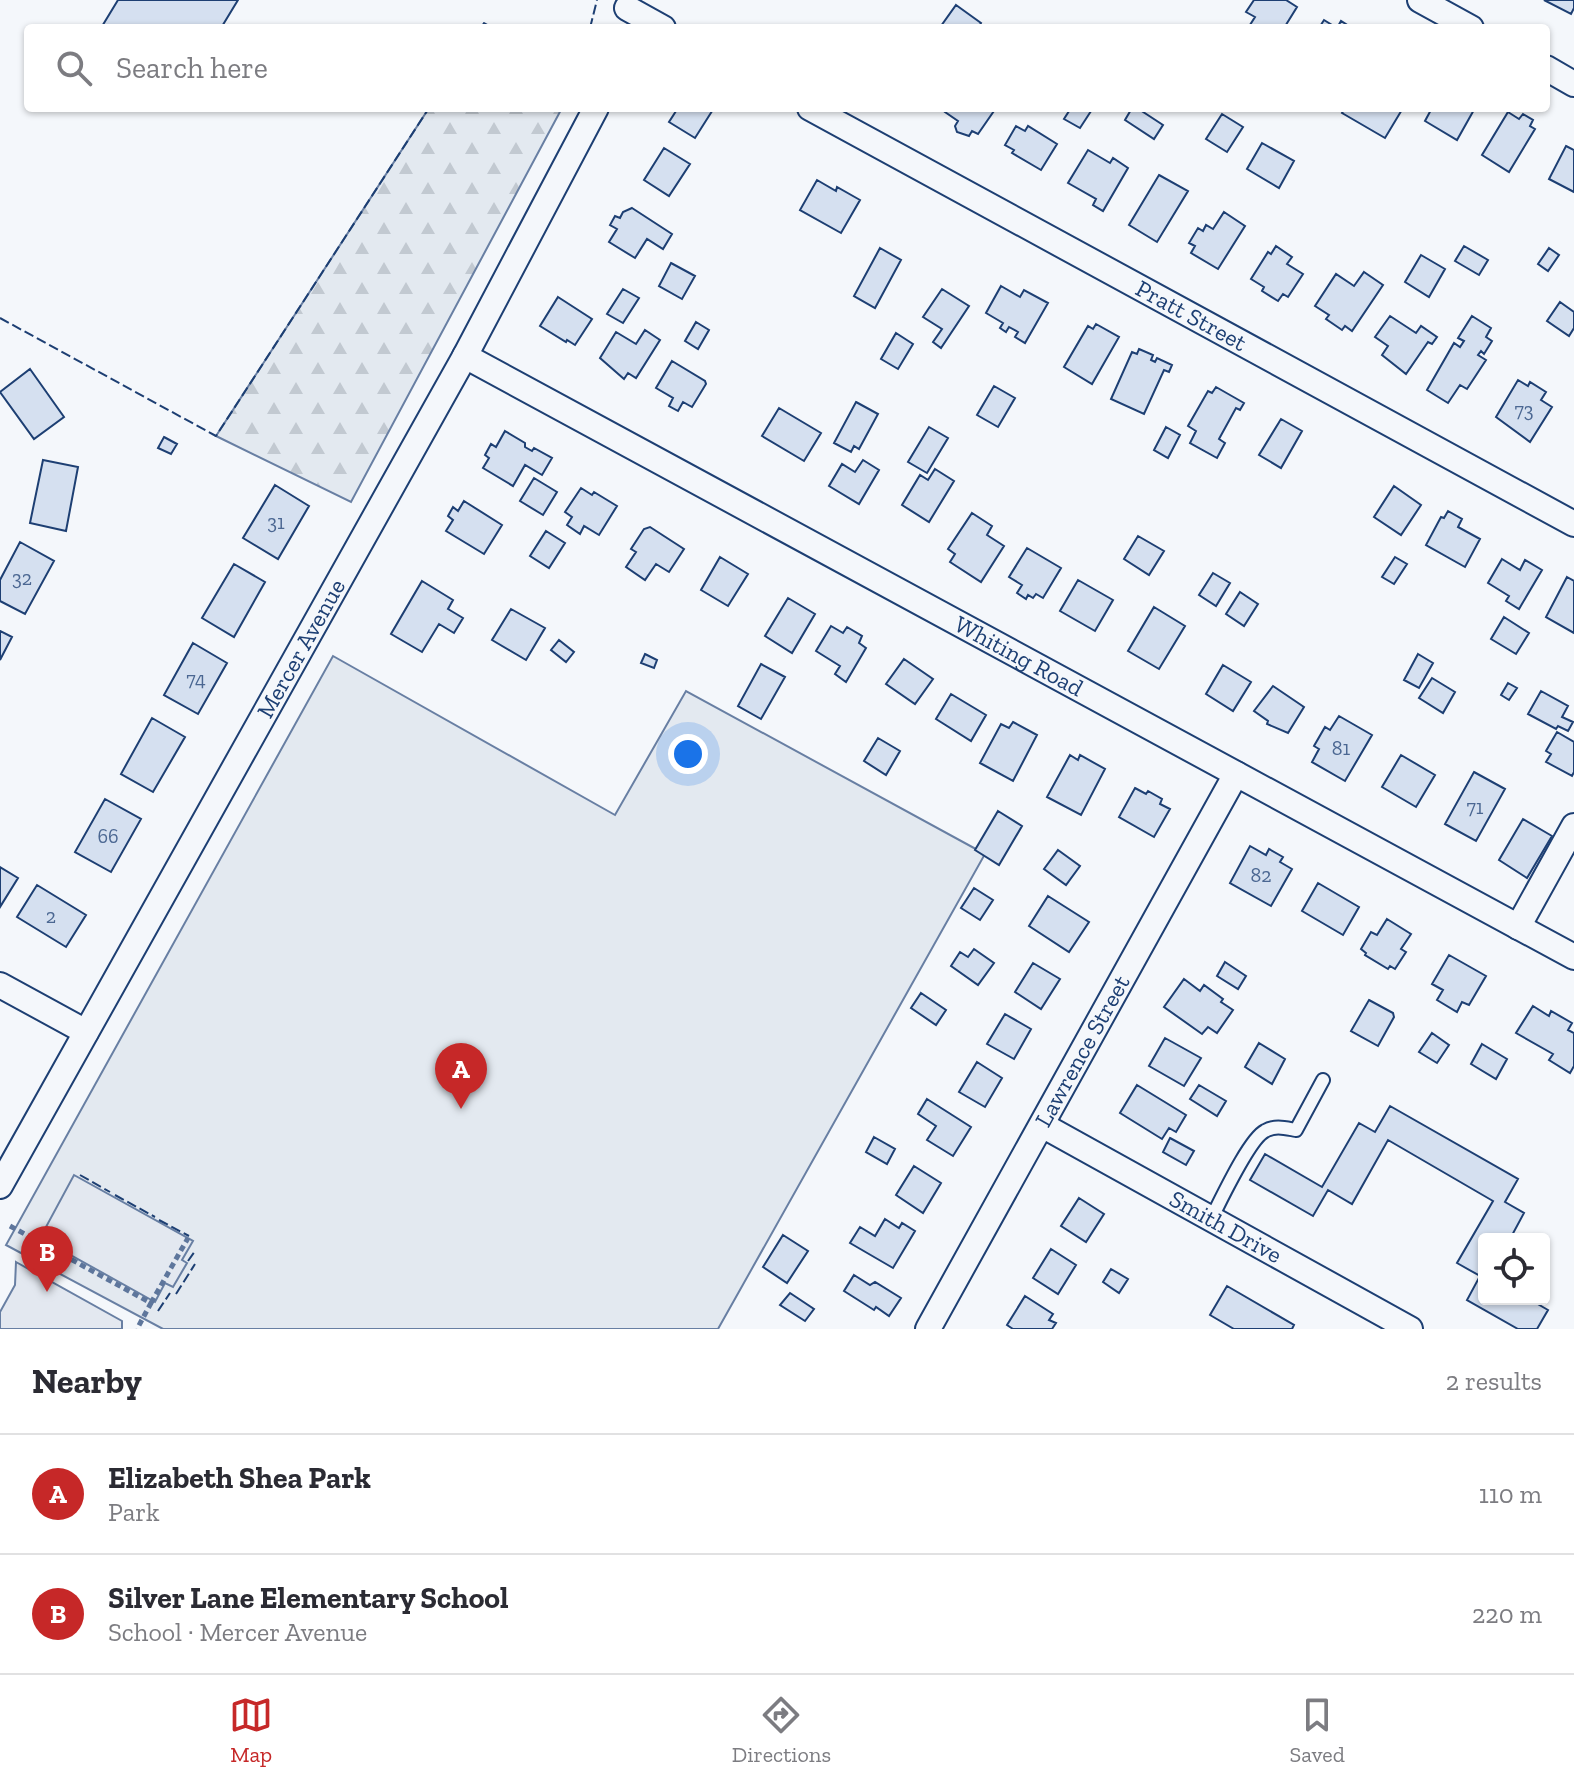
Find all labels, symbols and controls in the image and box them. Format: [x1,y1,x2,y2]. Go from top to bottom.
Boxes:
search box [24,24,1550,112]
icon: search [52,46,96,90]
text: Search here [116,50,268,86]
street label: Pratt Street [1131,273,1252,357]
house number: 73 [1514,398,1534,422]
house number: 31 [267,510,285,534]
house number: 32 [12,566,32,590]
street label: Mercer Avenue [250,574,351,723]
street label: Whiting Road [950,609,1089,702]
house number: 74 [186,667,206,691]
your location [668,734,708,774]
house number: 81 [1332,736,1351,760]
house number: 71 [1466,795,1484,819]
house number: 66 [97,824,119,848]
house number: 82 [1250,863,1272,887]
house number: 2 [46,904,56,928]
street label: Lawrence Street [1028,970,1136,1132]
pin: A [435,1043,487,1109]
street label: Smith Drive [1165,1184,1287,1269]
pin: B [21,1226,73,1292]
map controls [1478,1233,1550,1305]
button: locate [1478,1233,1550,1305]
text: Nearby [32,1361,142,1402]
text: 2 results [1446,1365,1542,1397]
text: Elizabeth Shea Park [108,1460,371,1496]
text: A [49,1478,67,1510]
text: 110 m [1479,1478,1542,1510]
text: Park [108,1496,160,1528]
text: Silver Lane Elementary School [108,1580,509,1616]
text: B [50,1598,66,1630]
text: 220 m [1472,1598,1542,1630]
text: School · Mercer Avenue [108,1616,367,1648]
tab: Map [229,1693,273,1768]
tab: Directions [732,1693,831,1768]
tab: Saved [1290,1693,1345,1768]

